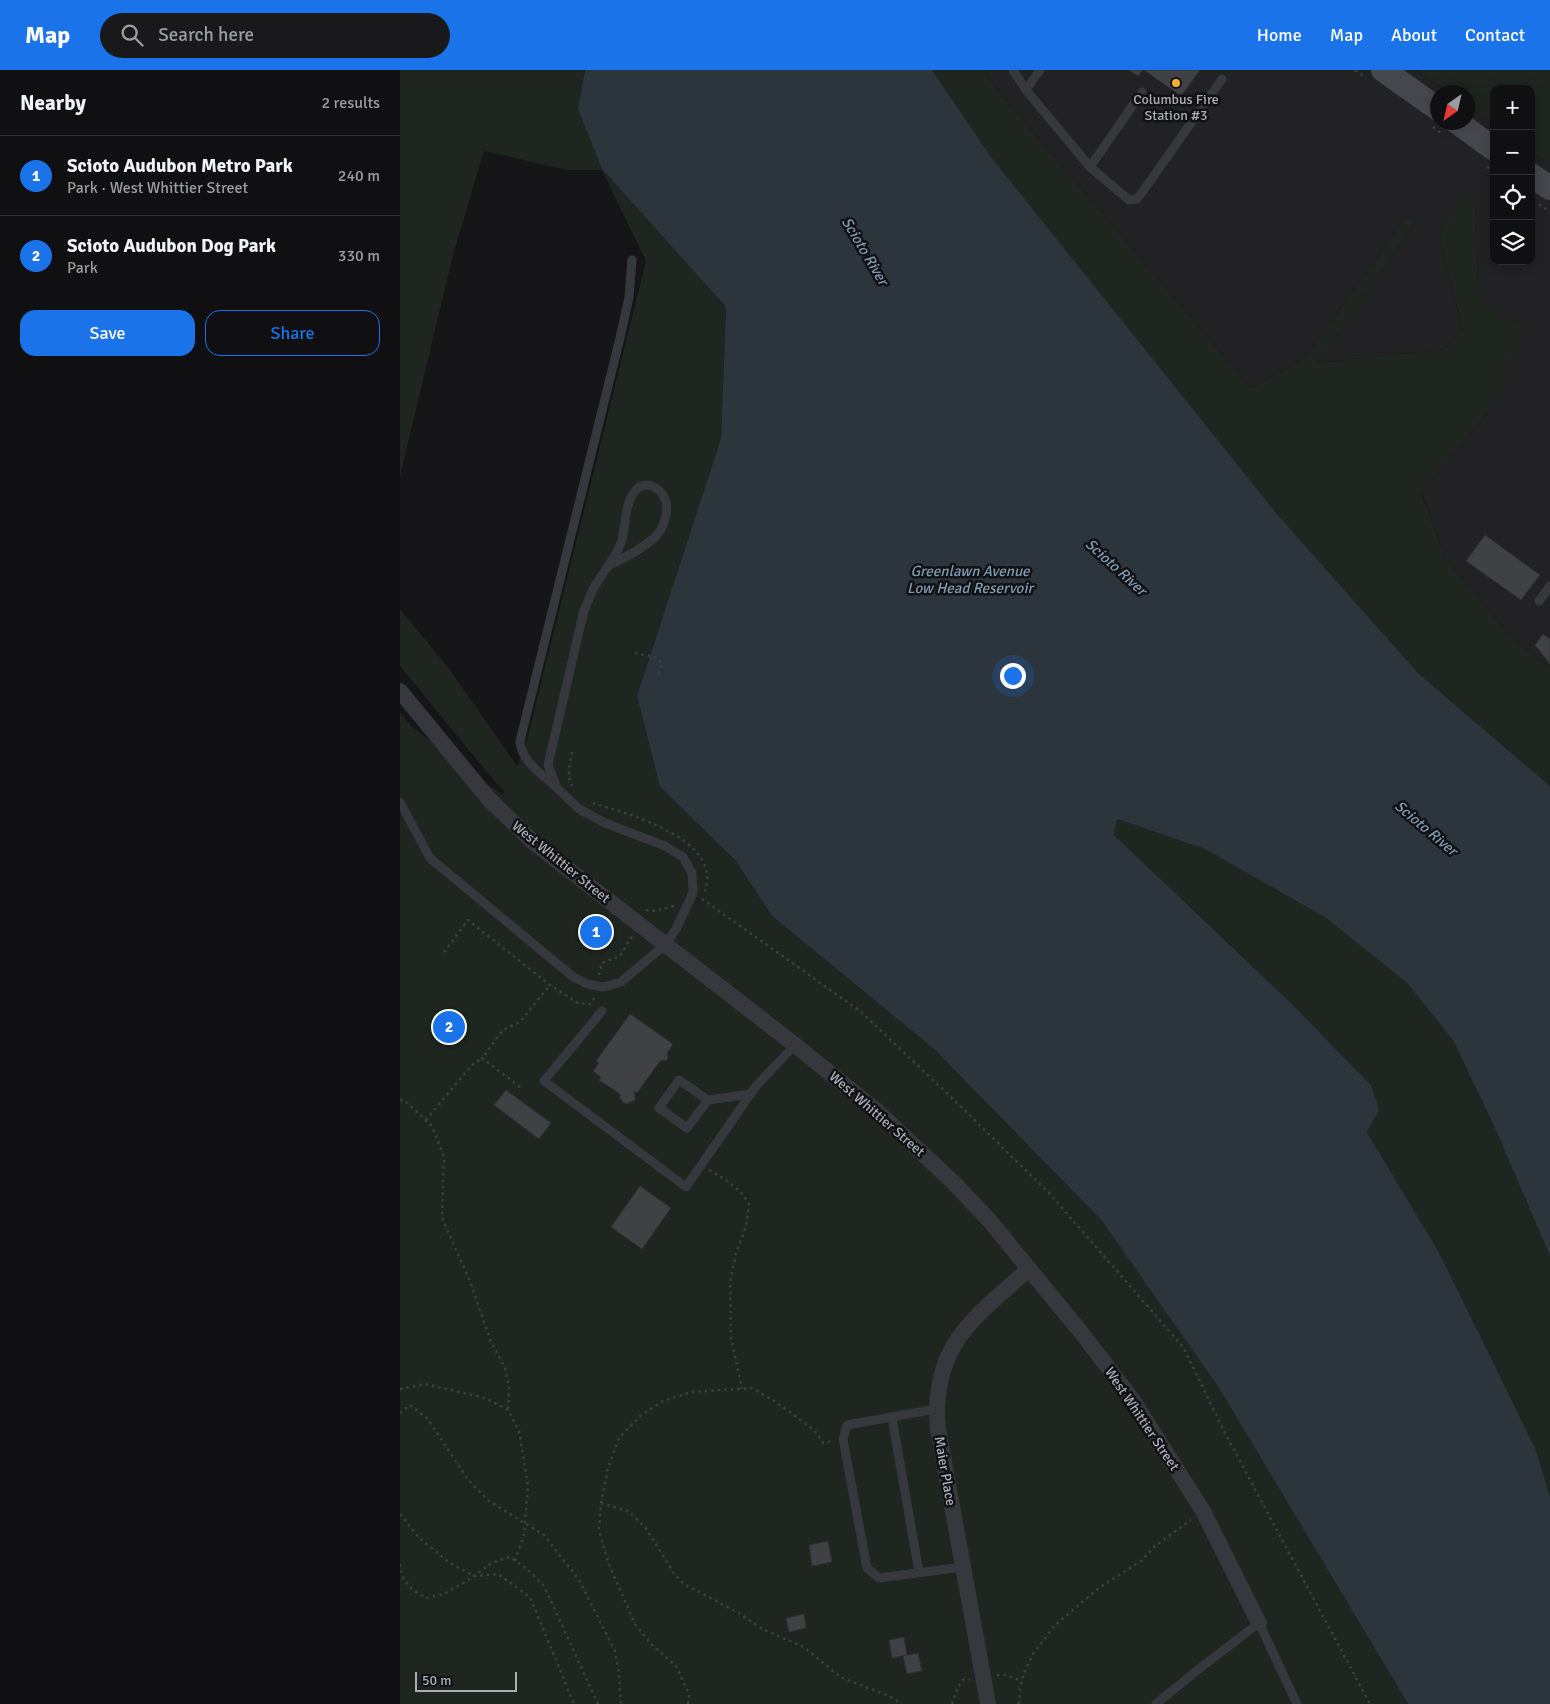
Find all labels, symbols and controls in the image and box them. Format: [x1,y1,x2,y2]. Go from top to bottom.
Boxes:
search box [100,13,450,58]
text: Map [25,20,70,50]
icon: search [118,21,146,49]
text: Search here [158,23,254,47]
text: Home [1257,24,1302,46]
text: Map [1330,24,1363,46]
text: About [1391,24,1437,46]
text: Contact [1465,24,1525,46]
marker: Columbus Fire Station #3 [1170,77,1182,89]
north arrow [1430,85,1475,130]
map controls [1490,85,1535,265]
button: + [1490,85,1535,130]
text: Nearby [20,90,86,116]
place label: Columbus Fire Station #3 [1133,91,1219,124]
text: 2 results [321,93,380,113]
button: − [1490,130,1535,175]
text: Scioto Audubon Metro Park [67,154,293,178]
text: 1 [32,166,40,186]
text: 240 m [338,166,380,186]
button: locate [1490,175,1535,220]
text: Park · West Whittier Street [67,178,248,198]
water label: Scioto River [838,214,894,290]
button: layers [1490,220,1535,265]
text: Scioto Audubon Dog Park [67,234,276,258]
text: 2 [32,246,40,266]
text: 330 m [338,246,380,266]
text: Park [67,258,98,278]
button: Save [20,310,195,356]
button: Share [205,310,380,356]
water label: Scioto River [1082,535,1152,601]
water label: Greenlawn Avenue Low Head Reservoir [907,562,1035,597]
your location [1000,663,1026,689]
water label: Scioto River [1391,797,1463,861]
street label: West Whittier Street [509,817,613,907]
pin: 1 [580,913,612,951]
pin: 2 [433,1008,465,1046]
street label: West Whittier Street [826,1068,928,1160]
street label: West Whittier Street [1101,1364,1183,1474]
street label: Maier Place [931,1435,959,1507]
scale bar [415,1669,518,1692]
text: 50 m [422,1672,451,1689]

